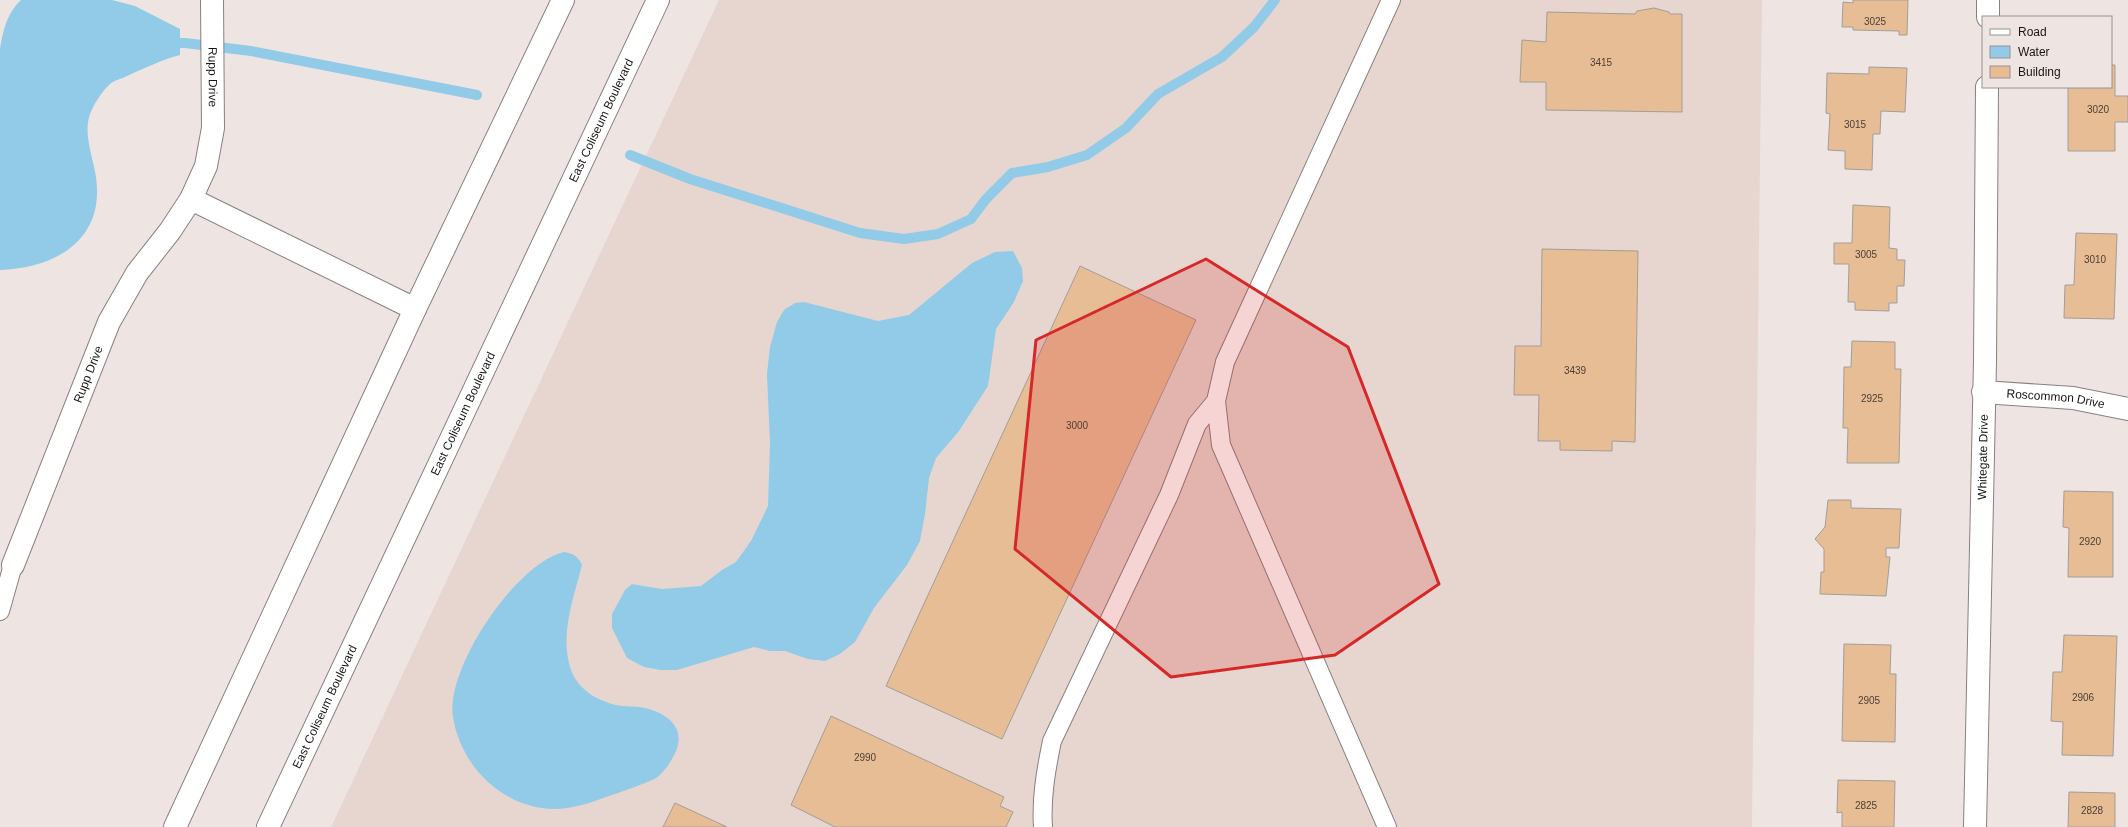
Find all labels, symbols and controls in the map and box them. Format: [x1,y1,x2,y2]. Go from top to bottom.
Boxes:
house number: 3025 [1864,16,1887,27]
legend [1982,16,2112,88]
text: Road [2018,25,2047,39]
text: Water [2018,45,2050,59]
street label: Rupp Drive [205,47,220,107]
street label: East Coliseum Boulevard [566,57,636,185]
house number: 3415 [1590,57,1613,68]
text: Building [2018,65,2061,79]
house number: 3020 [2087,104,2110,115]
house number: 3015 [1844,119,1867,130]
house number: 3005 [1855,249,1878,260]
house number: 3010 [2084,254,2107,265]
street label: Rupp Drive [71,344,106,405]
street label: East Coliseum Boulevard [428,350,498,478]
house number: 3439 [1564,365,1587,376]
street label: Roscommon Drive [2006,387,2106,411]
house number: 2925 [1861,393,1884,404]
street label: Whitegate Drive [1975,414,1991,500]
house number: 3000 [1066,420,1089,431]
house number: 2920 [2079,536,2102,547]
street label: East Coliseum Boulevard [290,643,360,771]
house number: 2906 [2072,692,2095,703]
house number: 2905 [1858,695,1881,706]
house number: 2990 [854,752,877,763]
house number: 2825 [1855,800,1878,811]
house number: 2828 [2081,805,2104,816]

